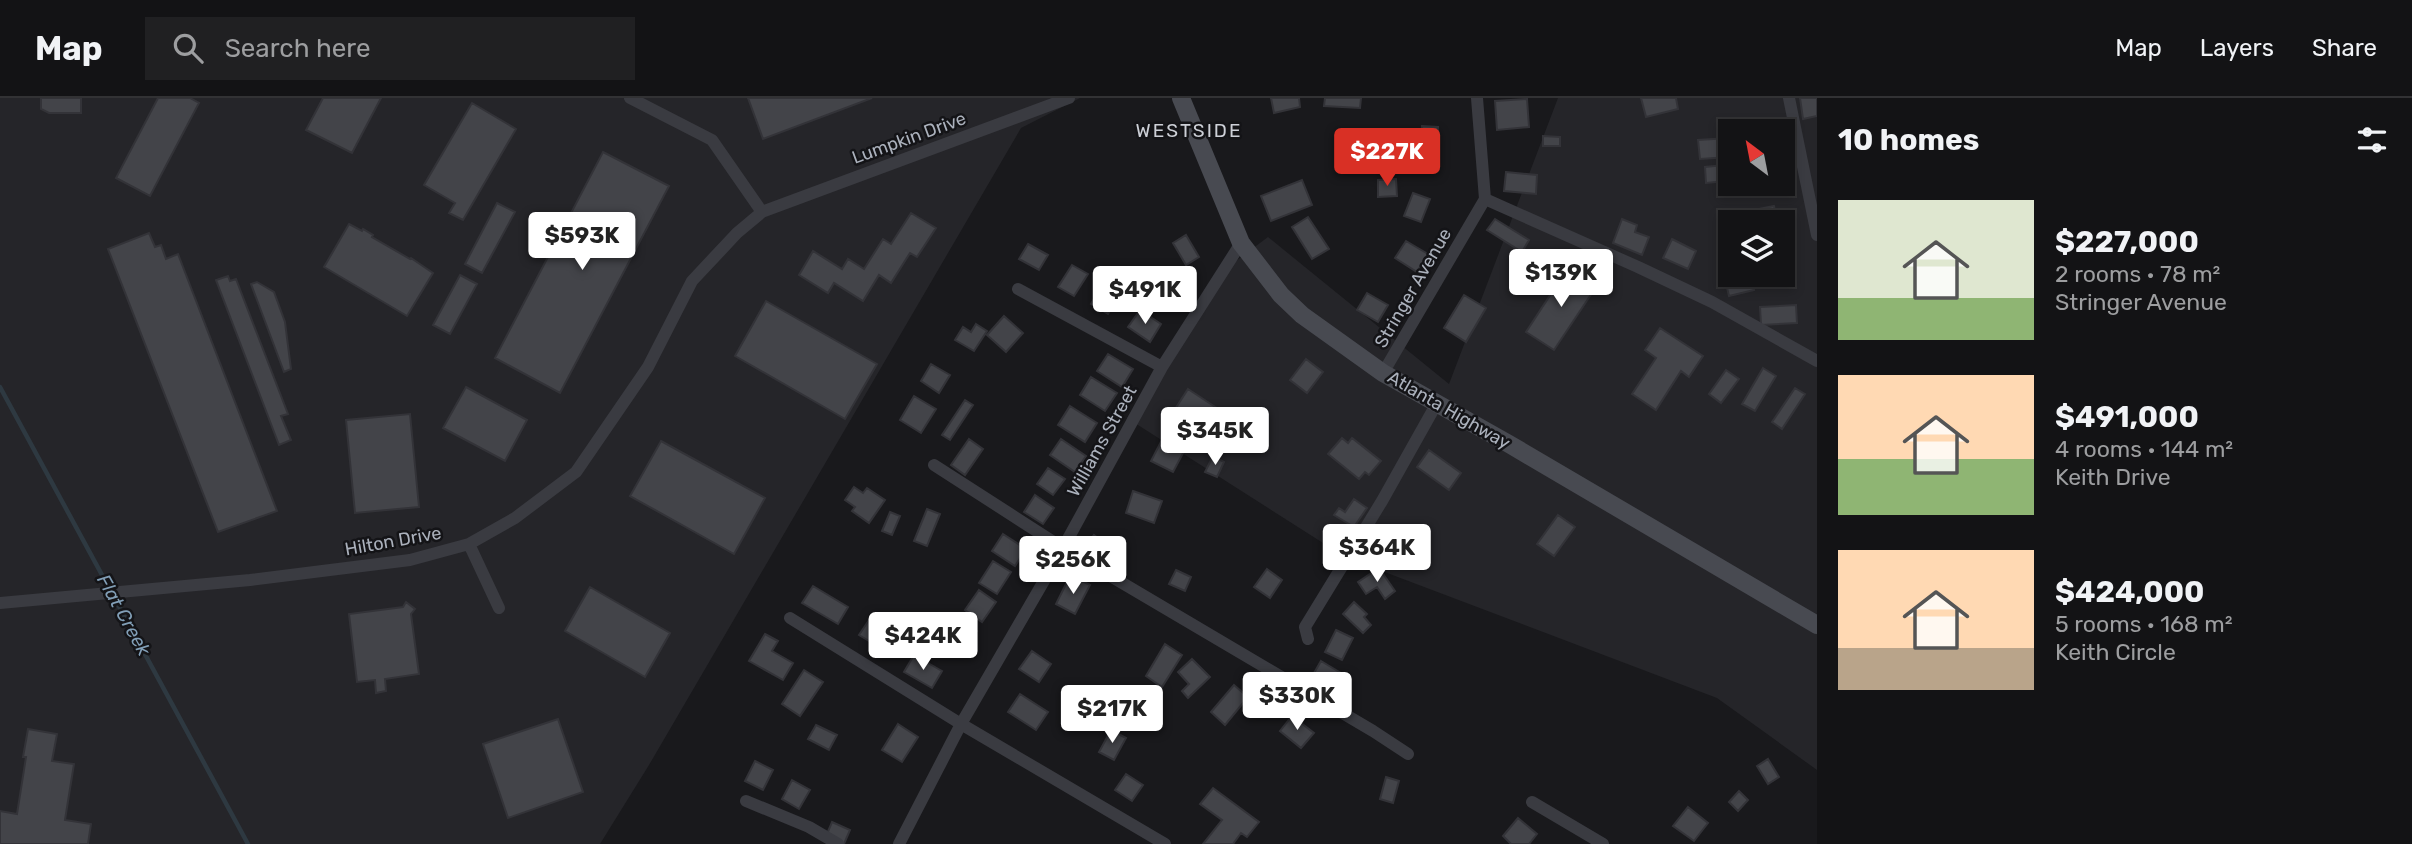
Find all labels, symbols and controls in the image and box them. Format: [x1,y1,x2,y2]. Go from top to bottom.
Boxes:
search box [145,17,635,80]
text: Map [35,29,103,68]
icon: search [169,29,207,67]
text: Search here [225,33,370,64]
text: Map [2115,34,2162,62]
text: Layers [2200,34,2274,62]
text: Share [2312,34,2377,62]
street label: Lumpkin Drive [849,107,969,169]
district label: WESTSIDE [1136,119,1242,142]
north arrow [1718,119,1796,196]
map controls [1718,119,1795,287]
icon: filters [2353,121,2391,159]
text: 10 homes [1838,122,1979,158]
pin: $227K [1338,129,1436,188]
text: $227K [1350,137,1424,165]
button: layers [1718,210,1795,287]
pin: $593K [533,212,631,272]
text: $593K [544,221,620,249]
street label: Stringer Avenue [1370,224,1456,352]
text: $227,000 [2055,224,2199,260]
icon: home [1894,228,1978,312]
pin: $139K [1512,250,1610,309]
text: $139K [1525,258,1597,286]
text: 2 rooms · 78 m² [2055,260,2220,288]
pin: $491K [1096,266,1194,326]
text: $491K [1109,275,1181,303]
text: Stringer Avenue [2055,288,2227,316]
street label: Atlanta Highway [1384,366,1514,454]
street label: Williams Street [1062,382,1142,500]
text: $491,000 [2055,399,2199,435]
icon: home [1894,403,1978,487]
pin: $345K [1166,408,1264,467]
text: $345K [1177,416,1253,444]
text: 4 rooms · 144 m² [2055,435,2233,463]
text: Keith Drive [2055,463,2171,491]
street label: Hilton Drive [343,522,443,560]
pin: $364K [1328,524,1426,584]
text: $364K [1339,533,1415,561]
pin: $256K [1024,536,1122,596]
text: $256K [1035,545,1111,573]
water label: Flat Creek [92,570,156,660]
text: $424,000 [2055,574,2205,610]
icon: home [1894,578,1978,662]
text: 5 rooms · 168 m² [2055,610,2233,638]
pin: $424K [874,612,972,672]
text: $424K [885,621,961,649]
text: Keith Circle [2055,638,2176,666]
pin: $330K [1248,672,1346,732]
text: $330K [1259,681,1335,709]
pin: $217K [1063,686,1161,745]
text: $217K [1077,694,1147,722]

